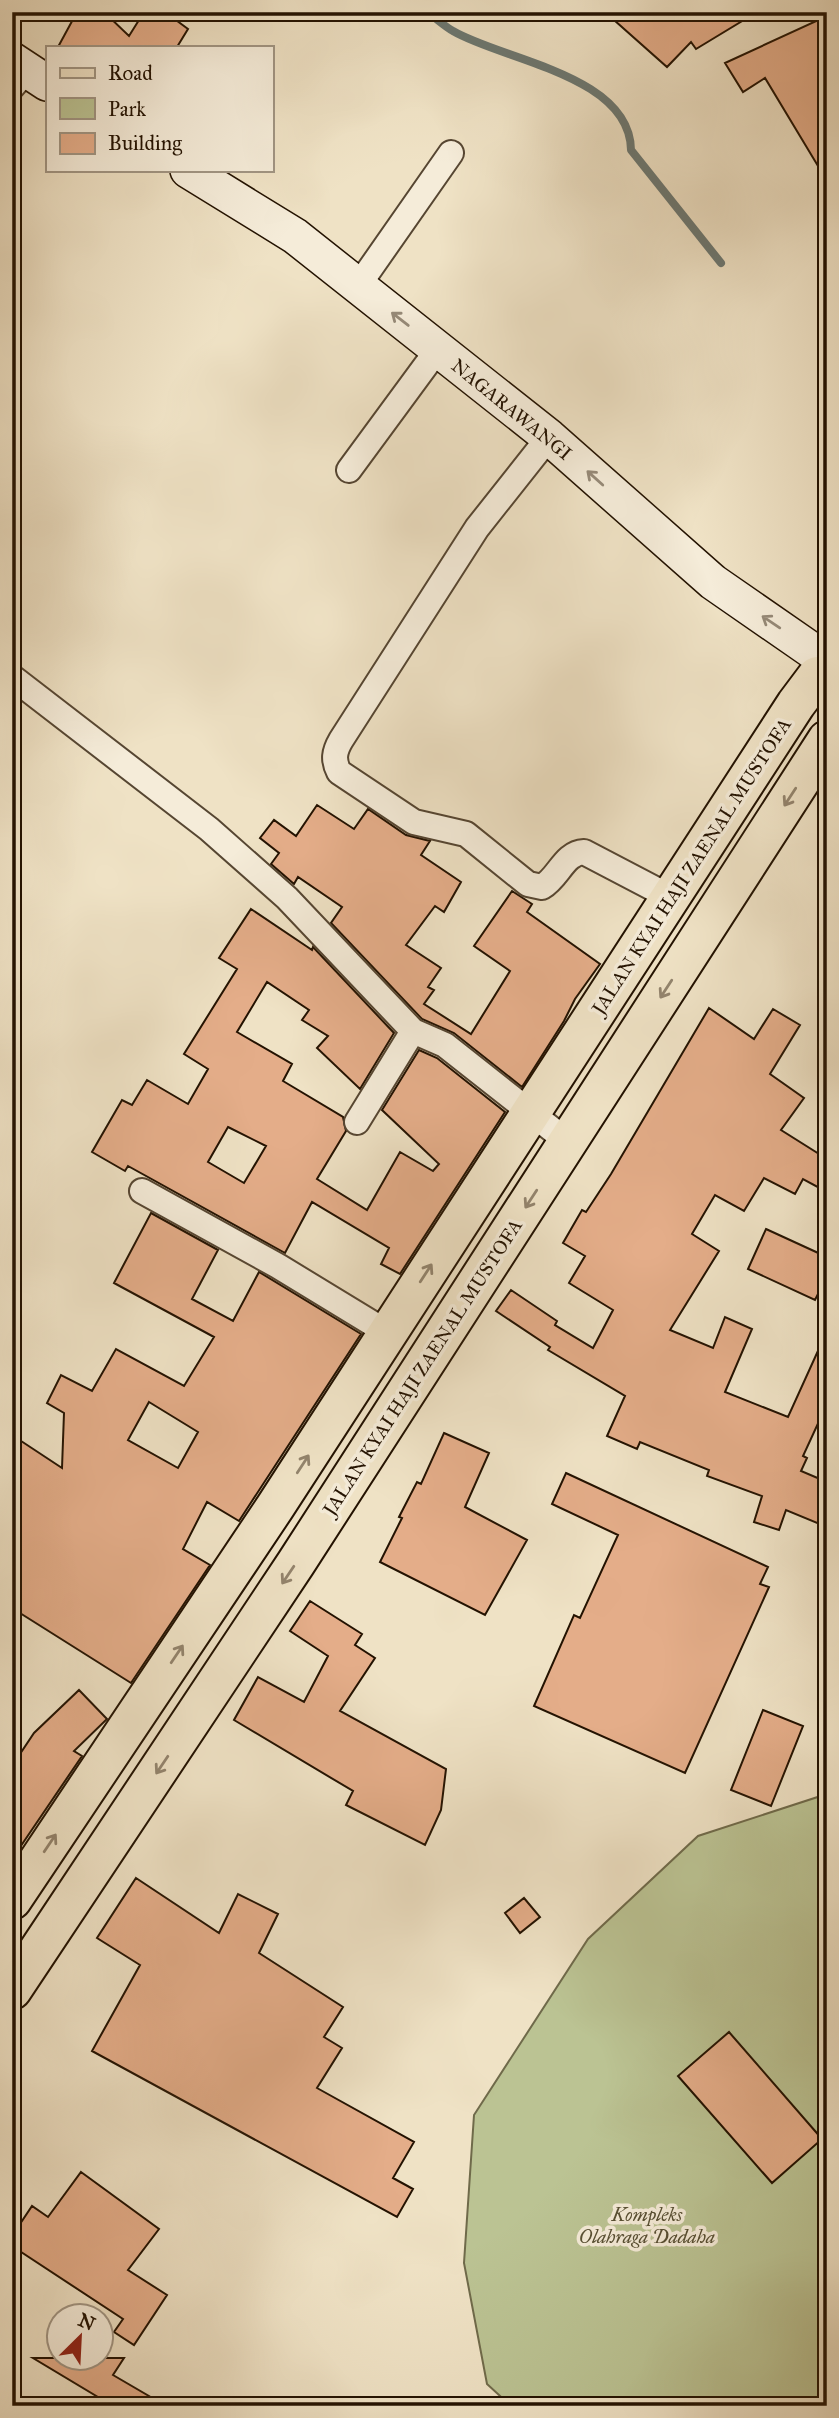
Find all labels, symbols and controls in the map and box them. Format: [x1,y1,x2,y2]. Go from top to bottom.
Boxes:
legend [46,46,273,172]
text: Road [108,60,153,86]
text: Park [108,96,146,122]
text: Building [108,130,182,156]
one-way arrow [391,311,409,326]
street label: NAGARAWANGI [447,354,576,465]
one-way arrow [586,470,604,486]
one-way arrow [761,615,781,629]
street label: JALAN KYAI HAJI ZAENAL MUSTOFA [586,714,797,1021]
one-way arrow [782,787,796,807]
one-way arrow [659,978,673,998]
one-way arrow [523,1189,538,1208]
street label: JALAN KYAI HAJI ZAENAL MUSTOFA [317,1215,528,1522]
one-way arrow [420,1264,434,1284]
one-way arrow [296,1455,310,1475]
one-way arrow [280,1565,295,1584]
one-way arrow [170,1645,184,1664]
one-way arrow [154,1755,169,1774]
one-way arrow [43,1834,57,1853]
park label: Kompleks Olahraga Dadaha [579,2203,715,2248]
north arrow [46,2302,116,2372]
text: N [75,2308,99,2336]

